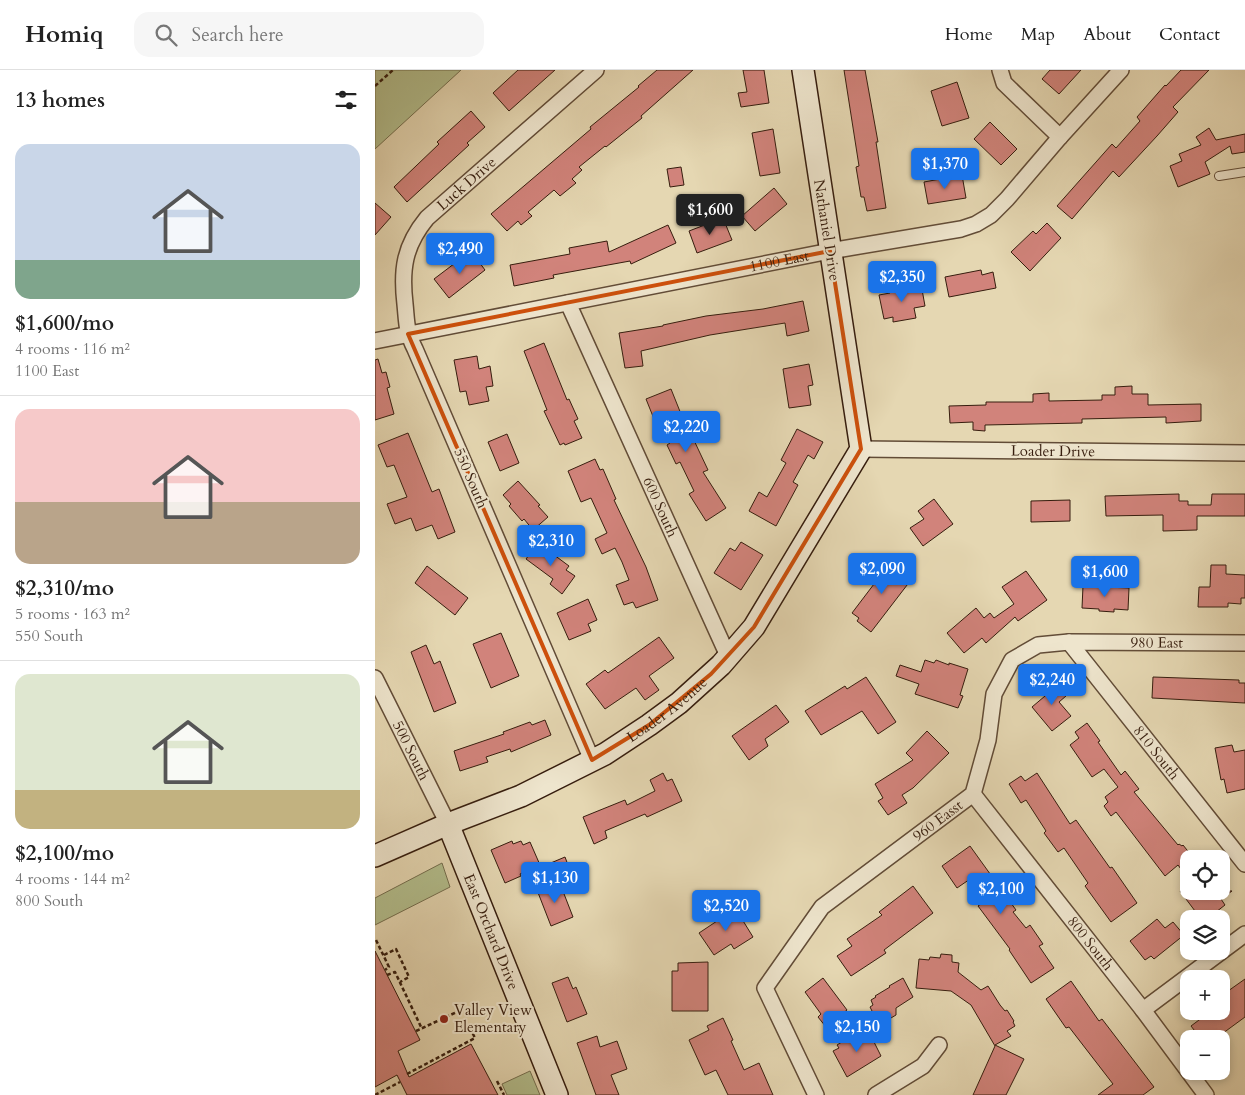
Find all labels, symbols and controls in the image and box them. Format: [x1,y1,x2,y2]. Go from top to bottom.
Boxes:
search box [134,12,484,57]
text: Homiq [25,18,104,51]
icon: search [152,21,180,49]
text: Search here [192,22,284,48]
text: Home [945,22,993,47]
text: Map [1021,22,1055,47]
text: About [1083,22,1131,47]
text: Contact [1159,22,1220,47]
text: 13 homes [15,86,105,115]
icon: filters [332,86,360,114]
pin: $1,370 [904,148,986,190]
street label: Luck Drive [432,152,500,215]
text: $1,370 [922,153,968,175]
icon: home [143,176,233,266]
street label: Nathaniel Drive [809,178,845,282]
pin: $1,600 [669,194,751,236]
text: $1,600 [687,199,733,221]
pin: $2,490 [419,232,501,275]
text: $2,490 [437,238,483,260]
street label: 1100 East [748,245,811,277]
pin: $2,350 [861,260,943,303]
text: $2,350 [879,266,925,288]
text: $1,600/mo [15,309,114,338]
text: 4 rooms · 116 m² [15,338,130,360]
text: 1100 East [15,360,79,382]
pin: $2,220 [645,410,727,453]
text: $2,220 [663,416,709,438]
street label: Loader Drive [1011,441,1095,461]
icon: home [143,442,233,532]
street label: 550 South [449,445,493,512]
street label: 600 South [638,474,683,541]
pin: $2,310 [510,524,592,567]
text: $2,310 [528,530,574,552]
pin: $2,090 [841,552,923,595]
pin: $1,600 [1064,556,1146,598]
text: $2,090 [859,558,905,580]
text: $1,600 [1082,561,1128,583]
text: $2,310/mo [15,574,114,603]
text: 5 rooms · 163 m² [15,603,130,625]
text: 550 South [15,625,83,647]
street label: 980 East [1130,632,1183,653]
pin: $2,240 [1011,664,1093,706]
text: $2,240 [1029,669,1075,691]
street label: Loader Avenue [623,672,712,747]
icon: home [143,707,233,797]
street label: 500 South [388,717,435,784]
street label: 810 South [1129,721,1185,784]
street label: 960 Easst [909,795,967,846]
text: $2,100/mo [15,839,114,868]
map controls [1180,850,1230,1080]
button: locate [1180,850,1230,900]
pin: $1,130 [514,862,596,904]
text: $1,130 [532,867,578,889]
text: 4 rooms · 144 m² [15,868,130,890]
street label: East Orchard Drive [459,871,524,993]
pin: $2,100 [960,872,1042,915]
text: $2,100 [978,878,1024,900]
text: 800 South [15,890,83,912]
pin: $2,520 [685,890,767,932]
text: $2,520 [703,895,749,917]
button: layers [1180,910,1230,960]
street label: 800 South [1063,912,1119,975]
button: + [1180,970,1230,1020]
place label: Valley View Elementary [454,1000,532,1037]
pin: $2,150 [816,1010,898,1053]
marker: Valley View Elementary [438,1013,450,1025]
text: $2,150 [834,1016,880,1038]
button: − [1180,1030,1230,1080]

